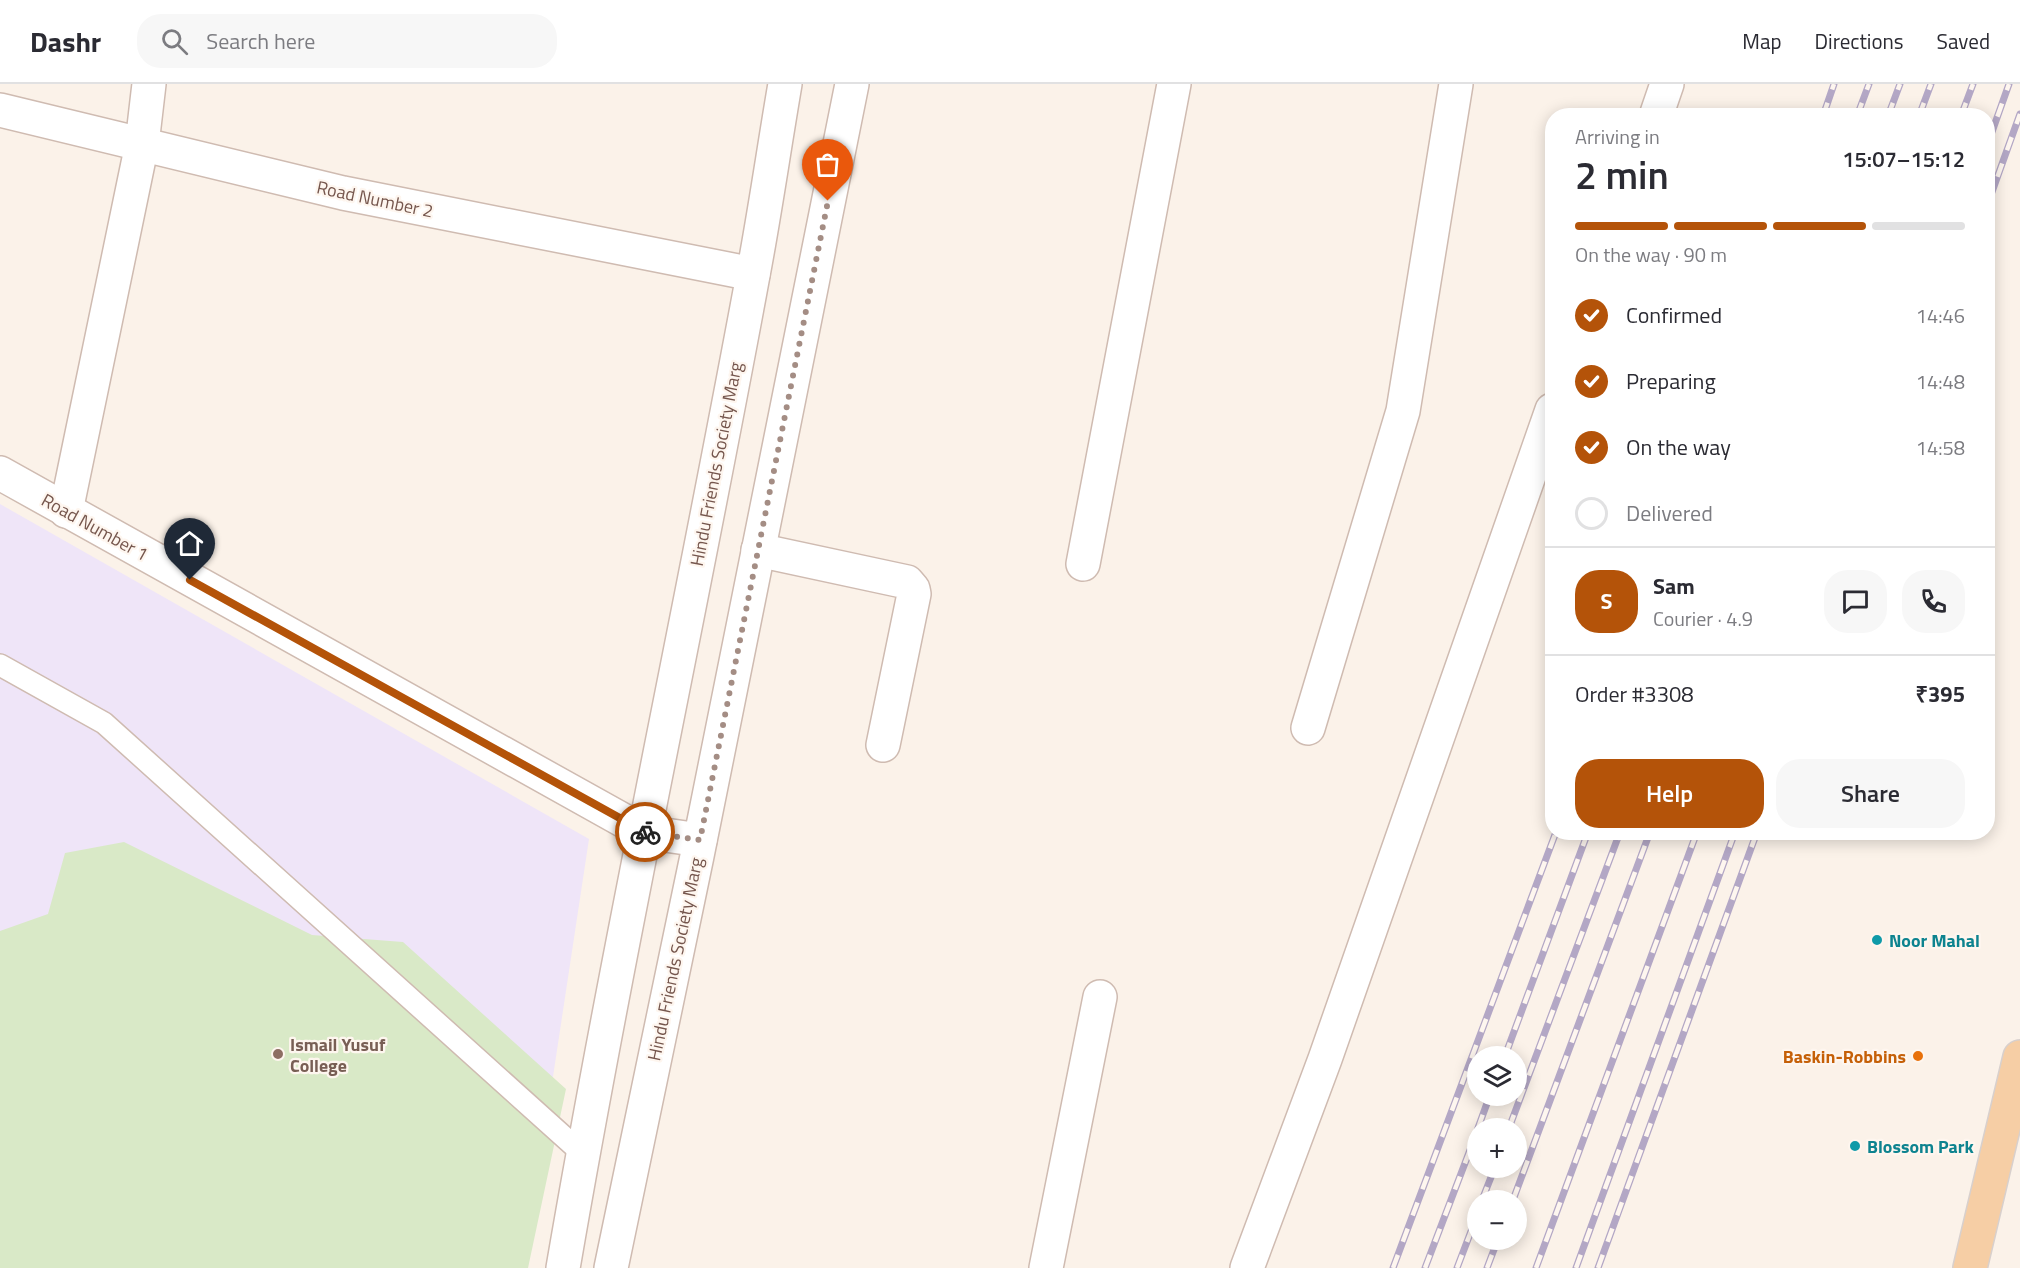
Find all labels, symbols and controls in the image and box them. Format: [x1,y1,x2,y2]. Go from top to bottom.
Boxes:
search box [137,14,557,68]
text: Dashr [30,20,101,63]
text: Search here [206,24,315,58]
icon: search [158,25,191,58]
text: Map [1742,25,1782,57]
text: Directions [1815,25,1904,57]
text: Saved [1937,25,1990,57]
text: Arriving in [1575,121,1660,152]
pin [802,139,853,201]
text: 15:07–15:12 [1842,142,1965,176]
text: 2 min [1575,145,1669,204]
icon: bag [811,148,844,181]
street label: Road Number 2 [314,173,436,225]
text: On the way · 90 m [1575,239,1727,270]
text: Confirmed [1626,298,1722,332]
icon: check [1575,299,1608,332]
text: 14:46 [1916,300,1965,331]
street label: Hindu Friends Society Marg [683,360,749,568]
text: Preparing [1626,364,1716,398]
icon: check [1575,365,1608,398]
text: 14:48 [1916,366,1965,397]
text: On the way [1626,430,1731,464]
icon: check [1575,431,1608,464]
text: 14:58 [1916,432,1965,463]
street label: Road Number 1 [37,486,153,568]
text: Delivered [1626,496,1713,530]
pin [164,518,215,580]
icon: home [173,527,206,560]
text: Sam [1653,569,1695,603]
button: chat [1824,570,1887,633]
button: phone [1902,570,1965,633]
text: S [1601,584,1612,618]
text: Courier · 4.9 [1653,603,1753,634]
text: Order #3308 [1575,677,1694,711]
text: ₹395 [1915,677,1965,711]
button: Help [1575,759,1764,828]
button: Share [1776,759,1965,828]
courier [615,802,675,862]
icon: bike [629,816,662,849]
street label: Hindu Friends Society Marg [640,855,710,1063]
place label: Noor Mahal [1889,927,1980,954]
marker: Noor Mahal [1870,933,1884,947]
place label: Ismail Yusuf College [290,1031,386,1079]
place label: Baskin-Robbins [1783,1043,1906,1070]
map controls [1467,1046,1527,1250]
button: layers [1467,1046,1527,1106]
marker: Ismail Yusuf College [271,1047,285,1061]
marker: Baskin-Robbins [1911,1049,1925,1063]
button: + [1467,1118,1527,1178]
place label: Blossom Park [1867,1133,1974,1160]
marker: Blossom Park [1848,1139,1862,1153]
button: − [1467,1190,1527,1250]

